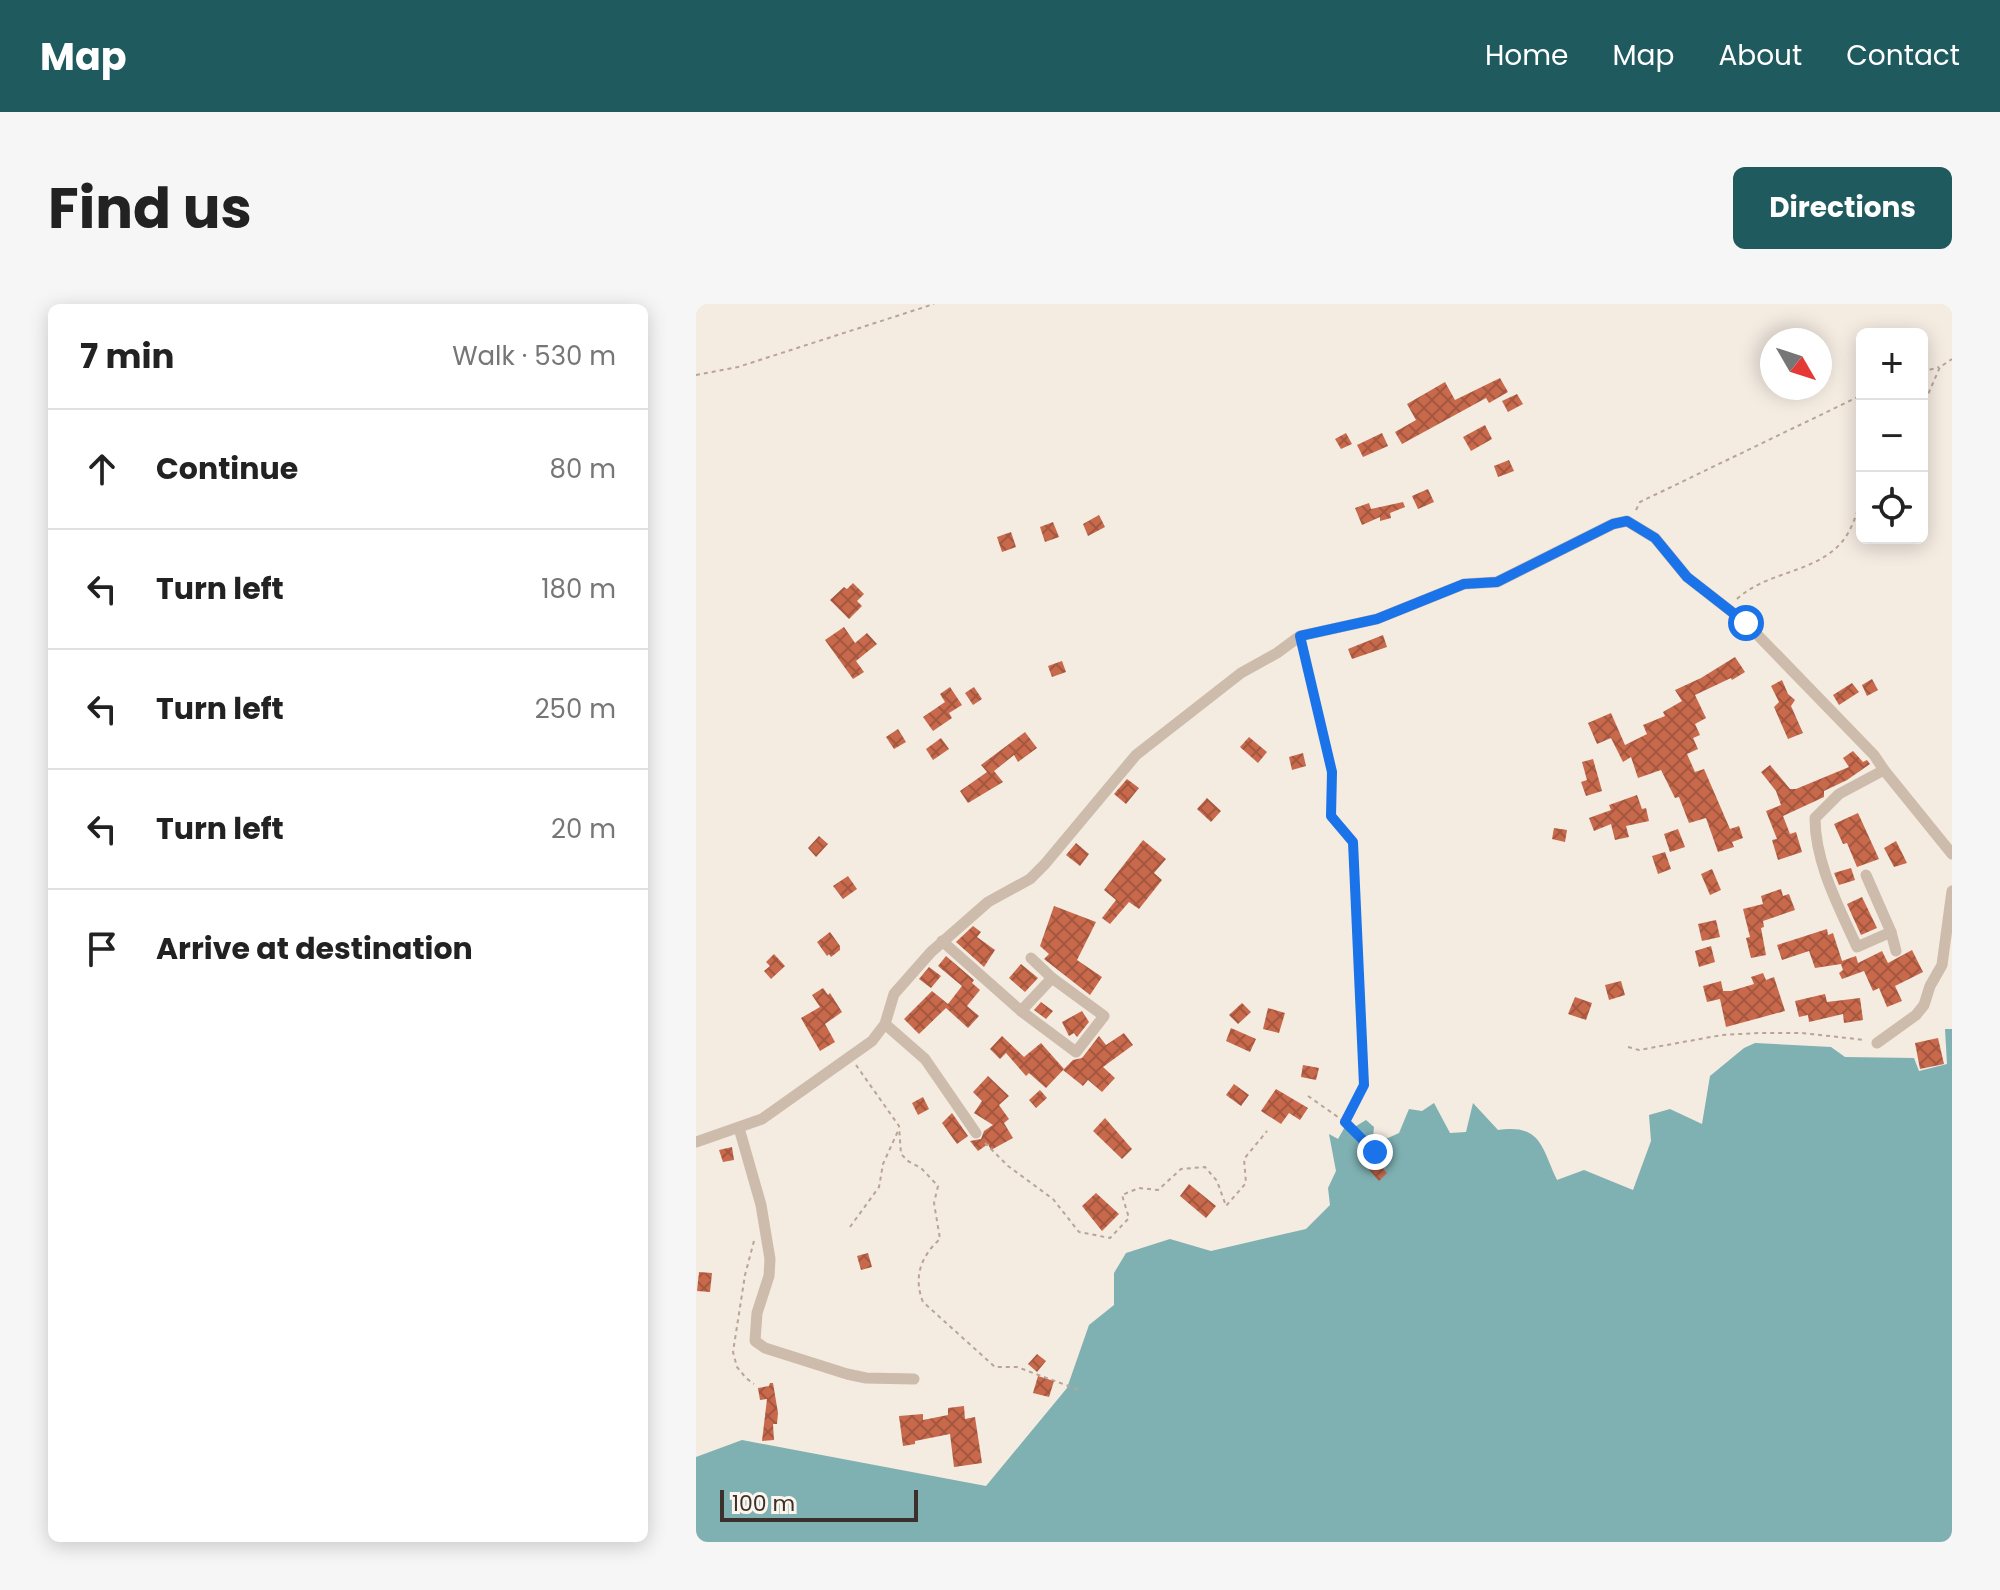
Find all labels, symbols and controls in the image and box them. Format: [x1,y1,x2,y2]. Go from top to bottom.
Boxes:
text: Map [40,30,127,83]
text: Home [1485,36,1568,75]
text: Map [1612,36,1674,75]
text: About [1718,36,1802,75]
text: Contact [1846,36,1960,75]
button: Directions [1733,167,1952,249]
text: Find us [48,169,252,248]
north arrow [1760,328,1832,400]
map controls [1856,328,1928,544]
button: + [1856,328,1928,400]
text: 7 min [80,332,174,380]
text: Walk · 530 m [452,338,616,374]
button: − [1856,400,1928,472]
icon: ahead [80,447,124,491]
text: Continue [156,447,298,490]
text: 80 m [550,451,616,487]
button: locate [1856,472,1928,544]
icon: left [80,567,124,611]
text: Turn left [156,567,284,610]
text: 180 m [541,571,616,607]
route start [1728,605,1764,641]
icon: left [80,687,124,731]
text: Turn left [156,687,284,730]
text: 250 m [535,691,616,727]
icon: left [80,807,124,851]
text: Turn left [156,807,284,850]
text: 20 m [551,811,616,847]
icon: arrive [80,927,124,971]
text: Arrive at destination [156,927,473,970]
route end [1357,1134,1393,1170]
scale bar [720,1486,918,1522]
text: 100 m [732,1488,795,1519]

